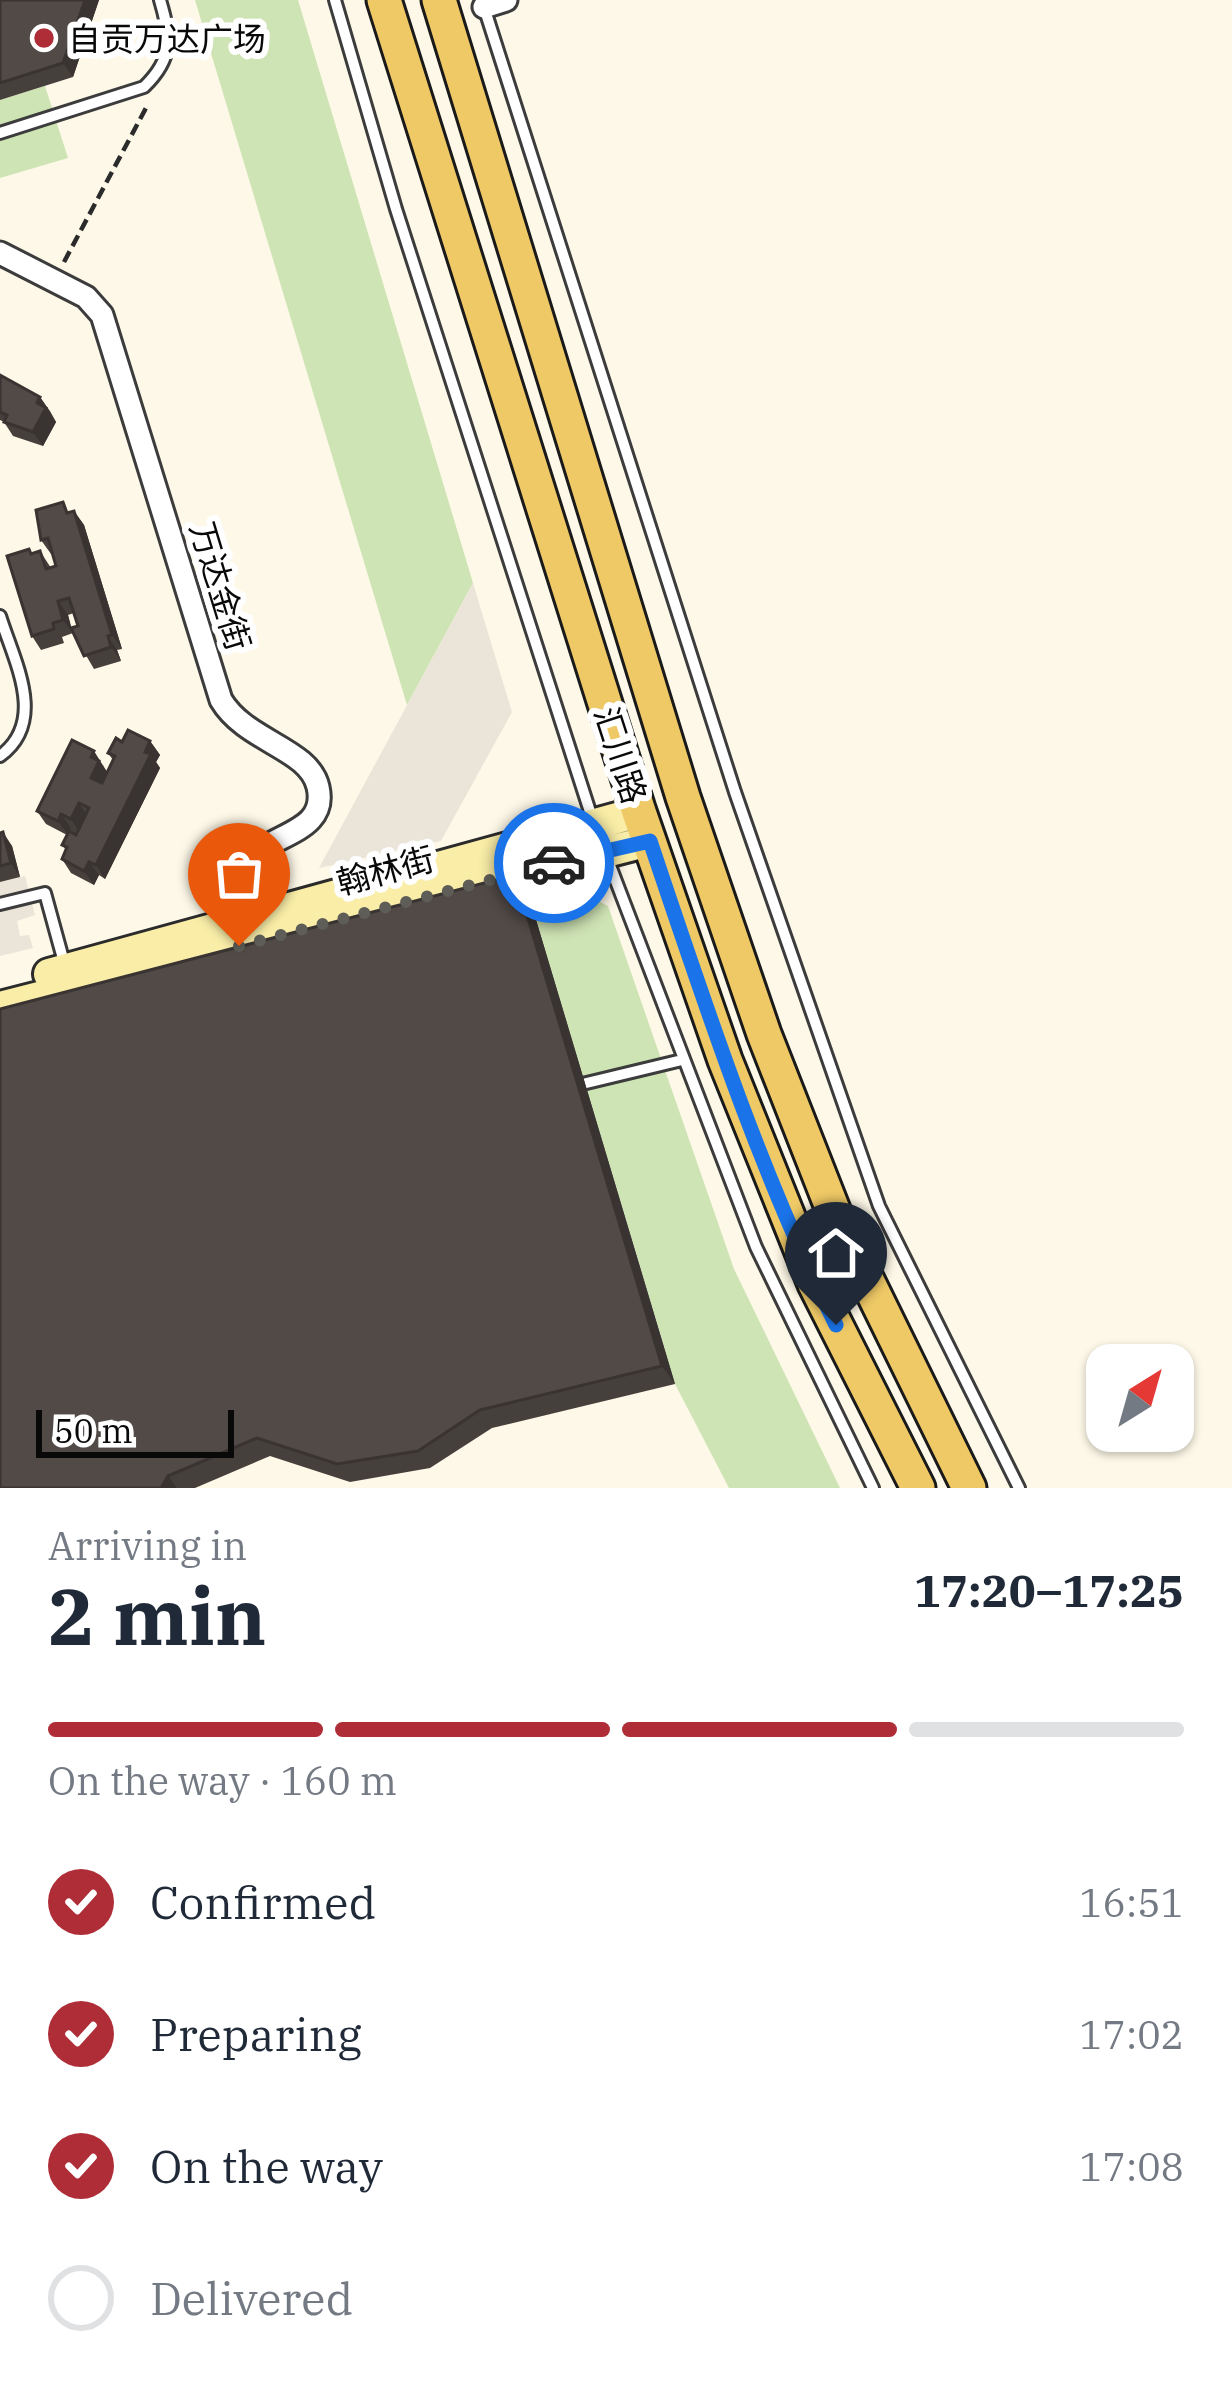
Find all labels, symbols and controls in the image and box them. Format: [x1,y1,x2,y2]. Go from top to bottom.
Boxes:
place label: 自贡万达广场 [68,17,266,60]
marker: 自贡万达广场 [31,25,57,51]
street label: 万达金街 [181,517,261,655]
street label: 汇川路 [585,701,657,809]
courier [494,803,614,923]
pin [188,823,290,946]
icon: car [521,830,587,896]
street label: 翰林街 [332,836,438,904]
icon: bag [206,841,272,907]
pin [785,1202,887,1325]
icon: home [803,1220,869,1286]
north arrow [1086,1344,1194,1452]
map controls [1086,1344,1194,1452]
scale bar [36,1404,234,1457]
text: 50 m [54,1409,133,1452]
text: Arriving in [48,1520,247,1571]
text: 17:20–17:25 [914,1561,1184,1619]
text: 2 min [48,1565,266,1666]
text: On the way · 160 m [48,1755,397,1806]
icon: check [48,1869,114,1935]
text: Confirmed [150,1873,376,1931]
text: 16:51 [1079,1877,1184,1928]
icon: check [48,2001,114,2067]
text: Preparing [150,2005,362,2063]
text: 17:02 [1079,2009,1184,2060]
icon: check [48,2133,114,2199]
text: On the way [150,2137,383,2195]
text: 17:08 [1079,2141,1184,2192]
text: Delivered [150,2269,353,2327]

